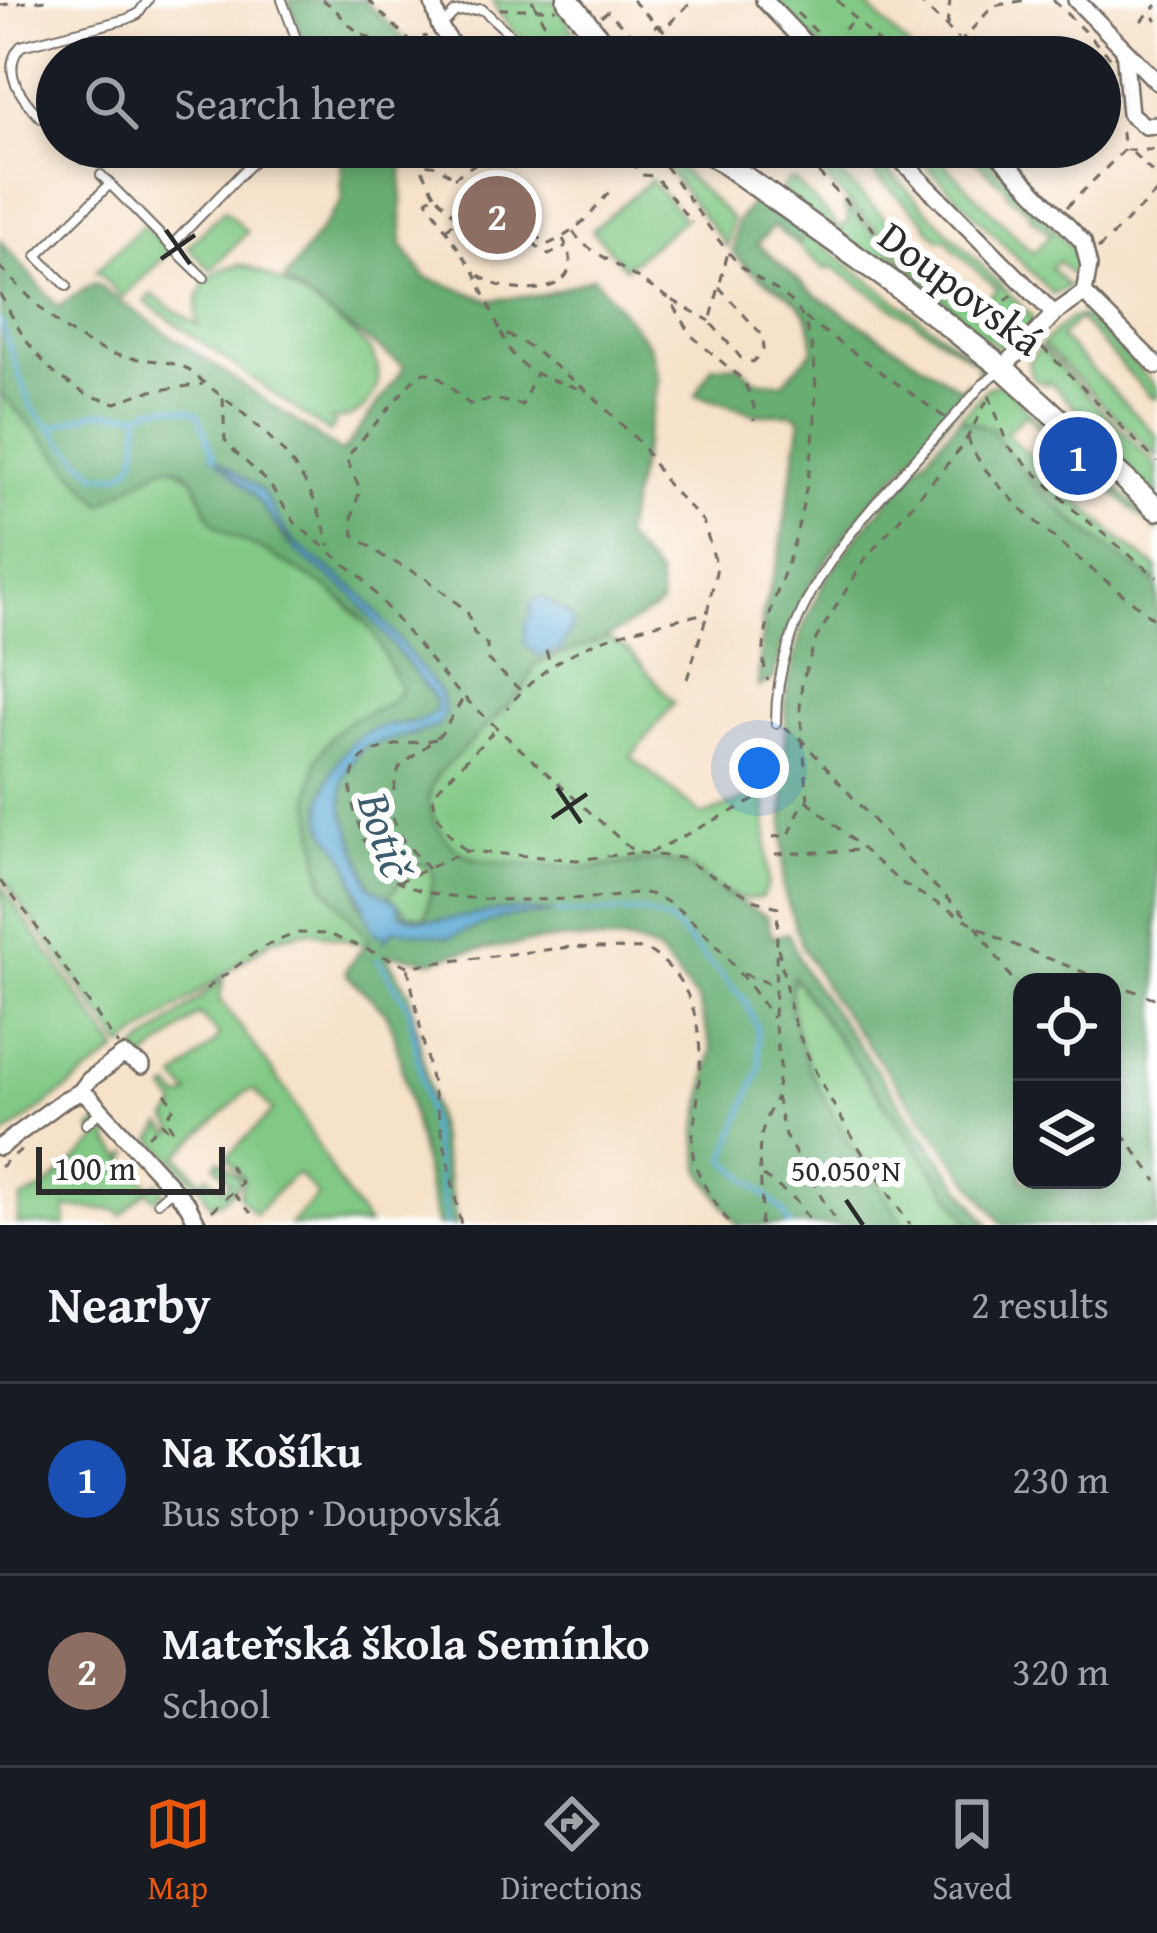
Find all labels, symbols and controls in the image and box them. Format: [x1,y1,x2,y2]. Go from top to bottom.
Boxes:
search box [36,36,1121,168]
icon: search [78,69,144,135]
text: Search here [174,70,396,135]
pin: 2 [458,170,536,260]
street label: Doupovská [866,206,1056,370]
pin: 1 [1039,411,1117,501]
your location [729,738,789,798]
water label: Botič [342,783,431,888]
map controls [1013,973,1121,1189]
button: locate [1013,973,1121,1081]
button: layers [1013,1081,1121,1189]
scale bar [36,1141,225,1194]
text: 100 m [54,1144,136,1192]
text: 50.050°N [791,1148,901,1192]
text: Nearby [48,1266,211,1341]
text: 2 results [971,1275,1109,1332]
text: Na Košíku [162,1418,362,1483]
text: 1 [77,1450,97,1507]
text: 230 m [1012,1450,1109,1507]
text: Bus stop · Doupovská [162,1483,501,1540]
text: Mateřská škola Semínko [162,1610,650,1675]
text: 2 [77,1642,97,1699]
text: 320 m [1012,1642,1109,1699]
text: School [162,1675,270,1732]
tab: Map [145,1791,211,1911]
tab: Directions [501,1791,642,1911]
tab: Saved [932,1791,1012,1911]

